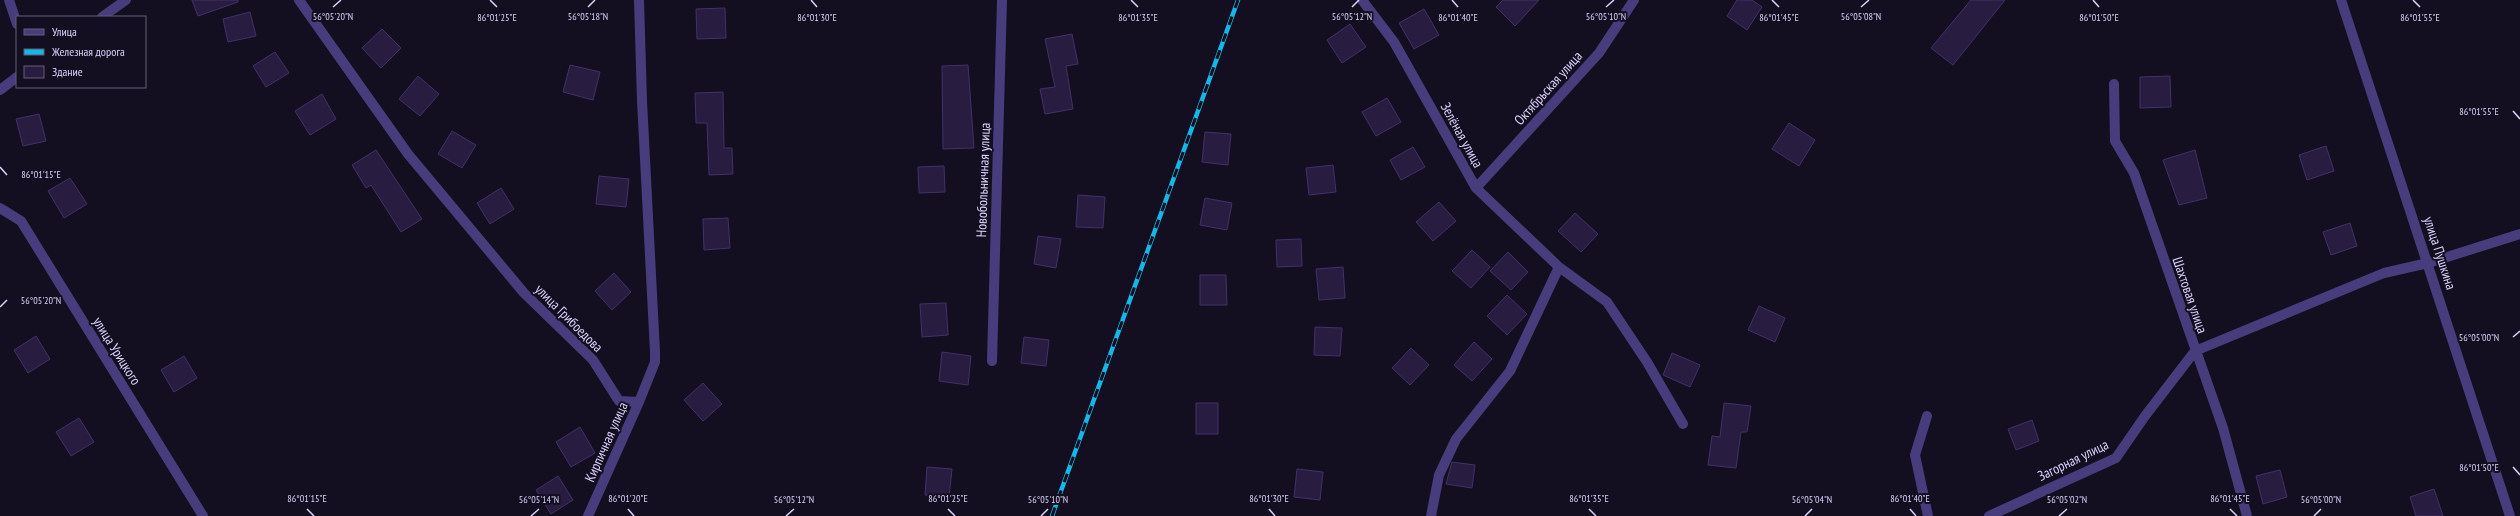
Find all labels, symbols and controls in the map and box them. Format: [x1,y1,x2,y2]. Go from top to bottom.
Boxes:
text: 56°05'20"N [313,10,353,23]
text: 56°05'18"N [568,10,608,23]
text: 56°05'12"N [1332,10,1372,23]
text: 56°05'10"N [1586,10,1626,23]
text: 56°05'08"N [1841,10,1881,23]
text: 86°01'25"E [477,11,517,24]
text: 86°01'30"E [797,11,837,24]
text: 86°01'35"E [1118,11,1158,24]
text: 86°01'40"E [1438,11,1478,24]
text: 86°01'45"E [1759,11,1799,24]
text: 86°01'50"E [2079,11,2119,24]
text: 86°01'55"E [2400,11,2440,24]
legend [16,16,146,88]
text: Улица [52,24,77,39]
text: Железная дорога [51,44,125,59]
street label: Октябрьская улица [1510,47,1586,129]
text: Здание [52,64,83,79]
street label: Зелёная улица [1437,99,1487,171]
text: 86°01'55"E [2459,105,2499,118]
street label: Новобольничная улица [972,122,994,238]
text: 86°01'15"E [21,168,61,181]
street label: улица Пушкина [2420,214,2460,292]
street label: Шахтовая улица [2169,254,2211,336]
street label: улица Грибоедова [531,280,607,356]
text: 56°05'20"N [21,294,61,307]
street label: улица Урицкого [89,314,145,388]
text: 56°05'00"N [2459,331,2499,344]
street label: Кирпичная улица [580,399,632,485]
street label: Загорная улица [2035,435,2111,485]
text: 86°01'50"E [2459,461,2499,474]
text: 86°01'15"E [287,492,327,505]
text: 86°01'20"E [608,492,648,505]
text: 86°01'25"E [928,492,968,505]
text: 86°01'30"E [1249,492,1289,505]
text: 86°01'35"E [1569,492,1609,505]
text: 86°01'40"E [1890,492,1930,505]
text: 86°01'45"E [2210,492,2250,505]
text: 56°05'14"N [519,493,559,506]
text: 56°05'12"N [774,493,814,506]
text: 56°05'10"N [1028,493,1068,506]
text: 56°05'04"N [1792,493,1832,506]
text: 56°05'02"N [2047,493,2087,506]
text: 56°05'00"N [2301,493,2341,506]

